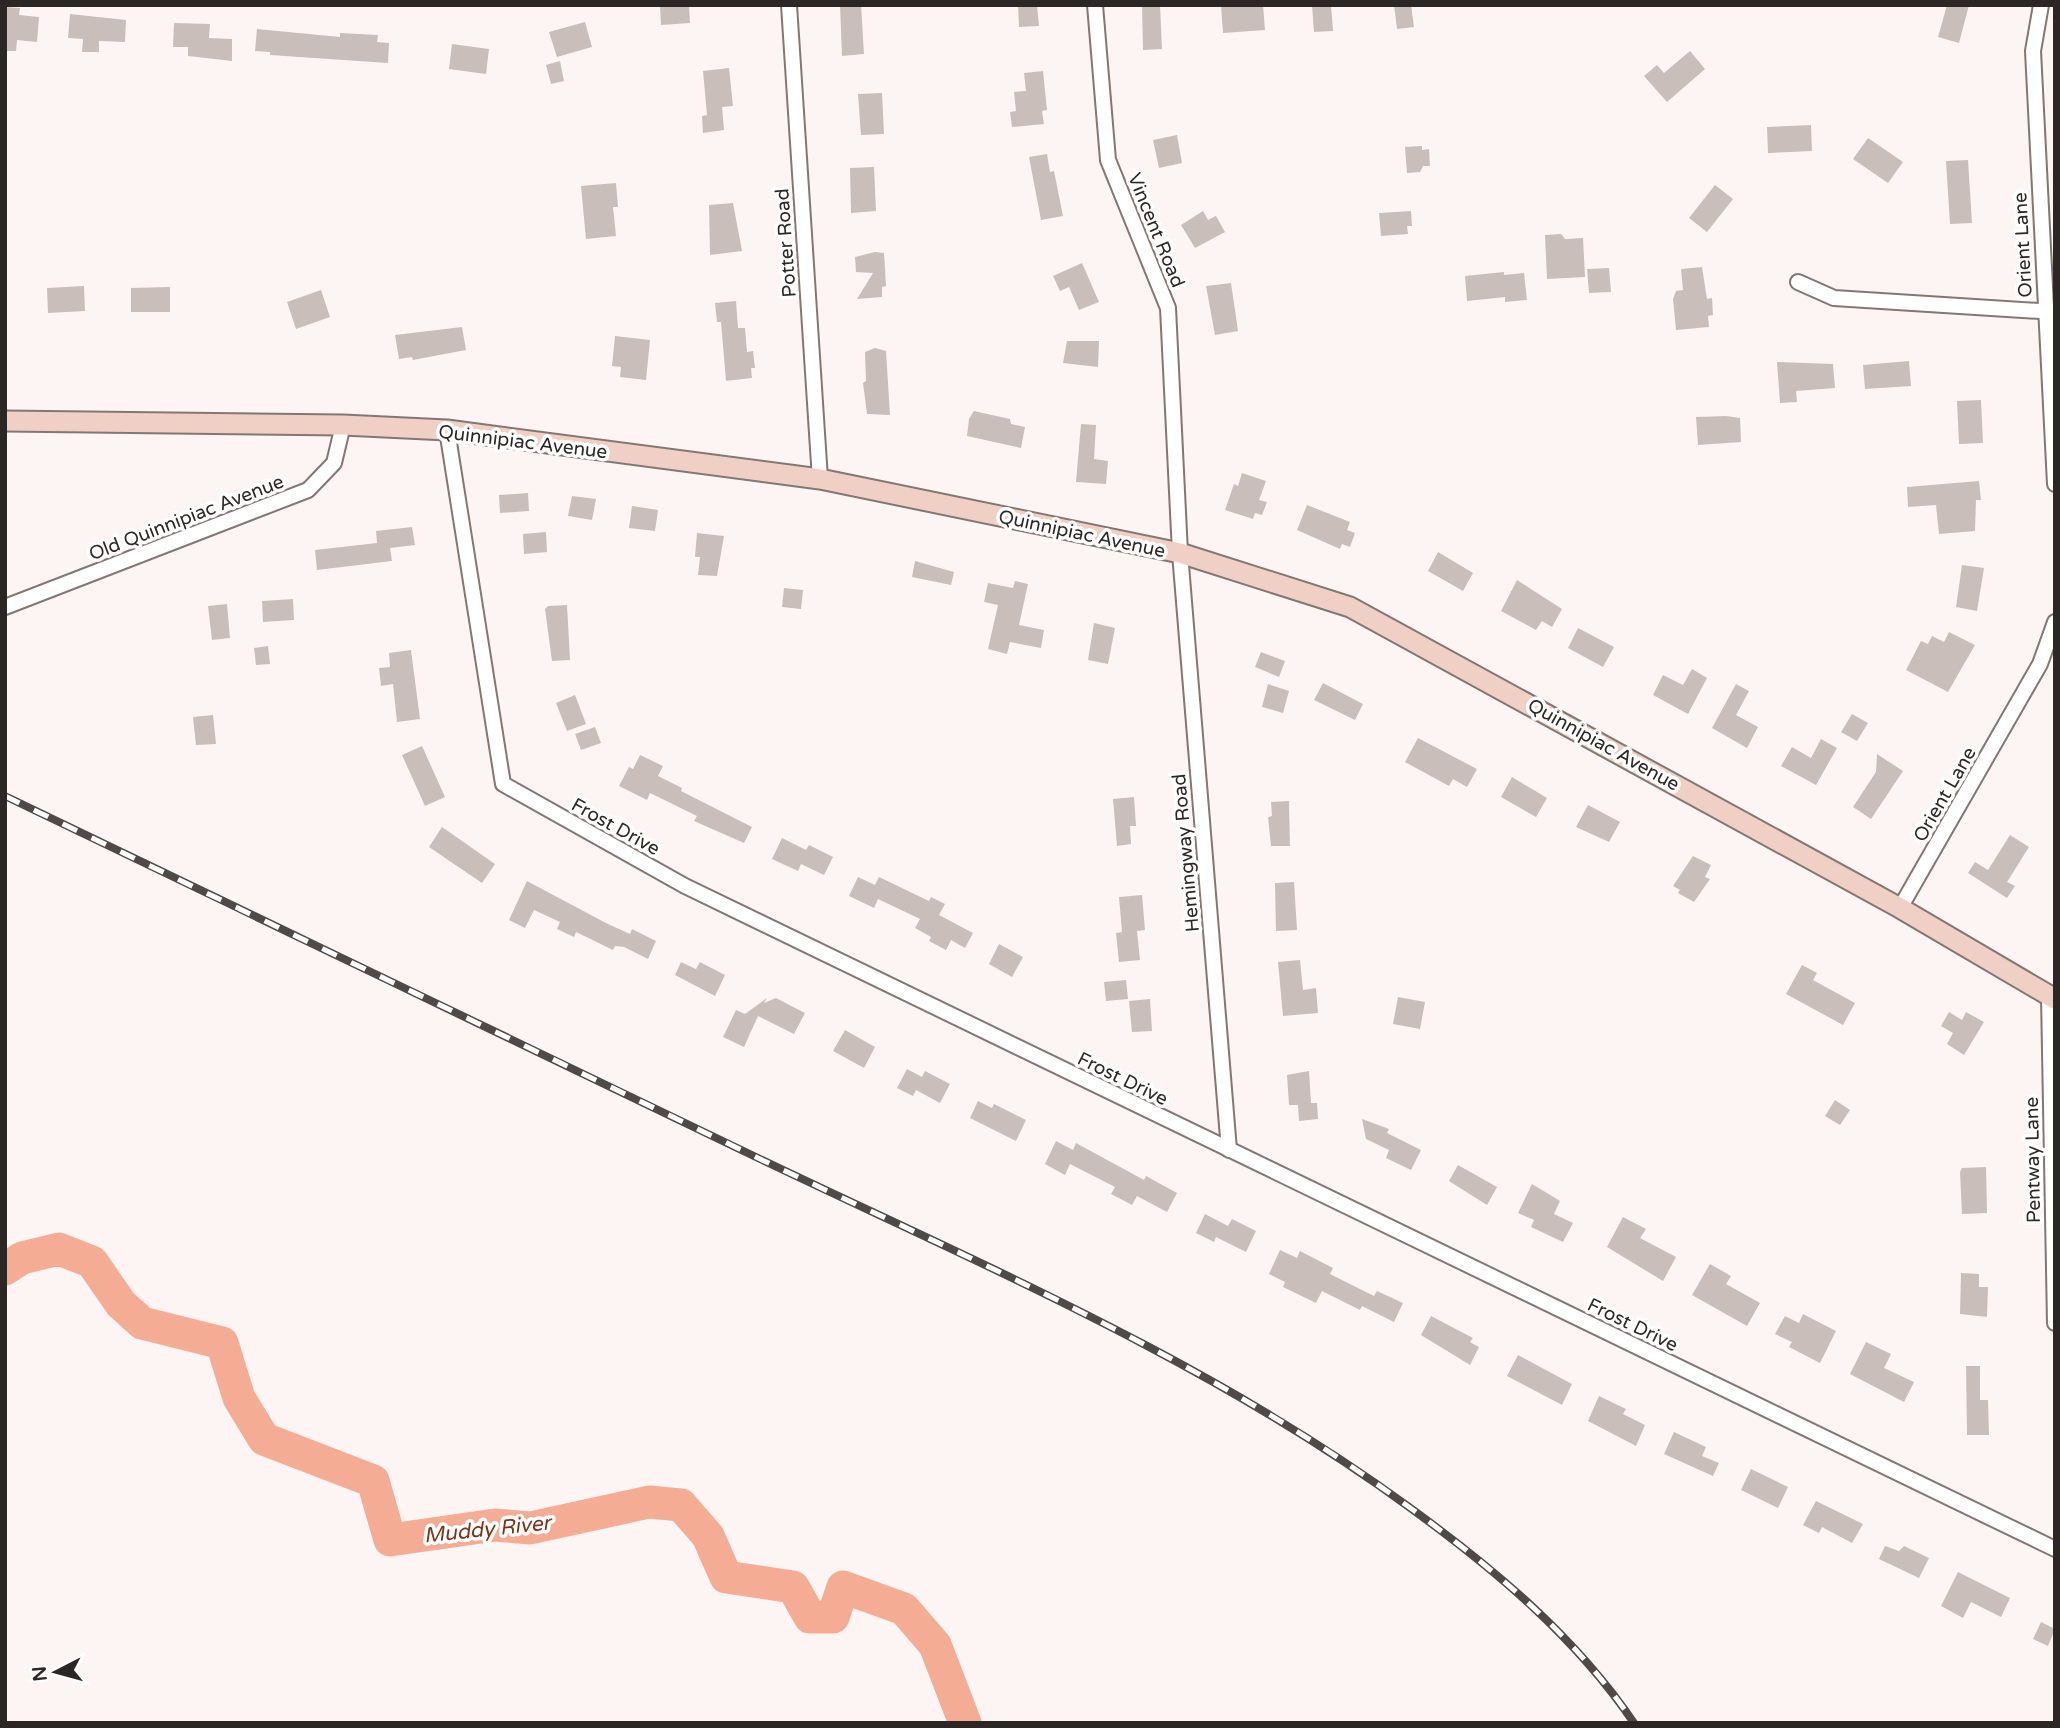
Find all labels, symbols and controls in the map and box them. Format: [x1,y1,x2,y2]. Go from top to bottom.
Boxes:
street label: Vincent Road [1123,170,1189,291]
street label: Potter Road [771,188,801,298]
street label: Orient Lane [2009,192,2037,298]
street label: Quinnipiac Avenue [437,421,609,463]
street label: Old Quinnipiac Avenue [86,471,287,565]
street label: Quinnipiac Avenue [996,506,1167,562]
street label: Quinnipiac Avenue [1524,694,1683,796]
street label: Orient Lane [1909,743,1981,846]
street label: Hemingway Road [1168,773,1204,933]
street label: Frost Drive [567,794,664,860]
street label: Frost Drive [1074,1048,1171,1110]
street label: Pentway Lane [2021,1097,2045,1223]
street label: Frost Drive [1584,1294,1681,1356]
water label: Muddy River [423,1510,555,1549]
north arrow [21,1637,91,1707]
text: N [28,1665,52,1682]

